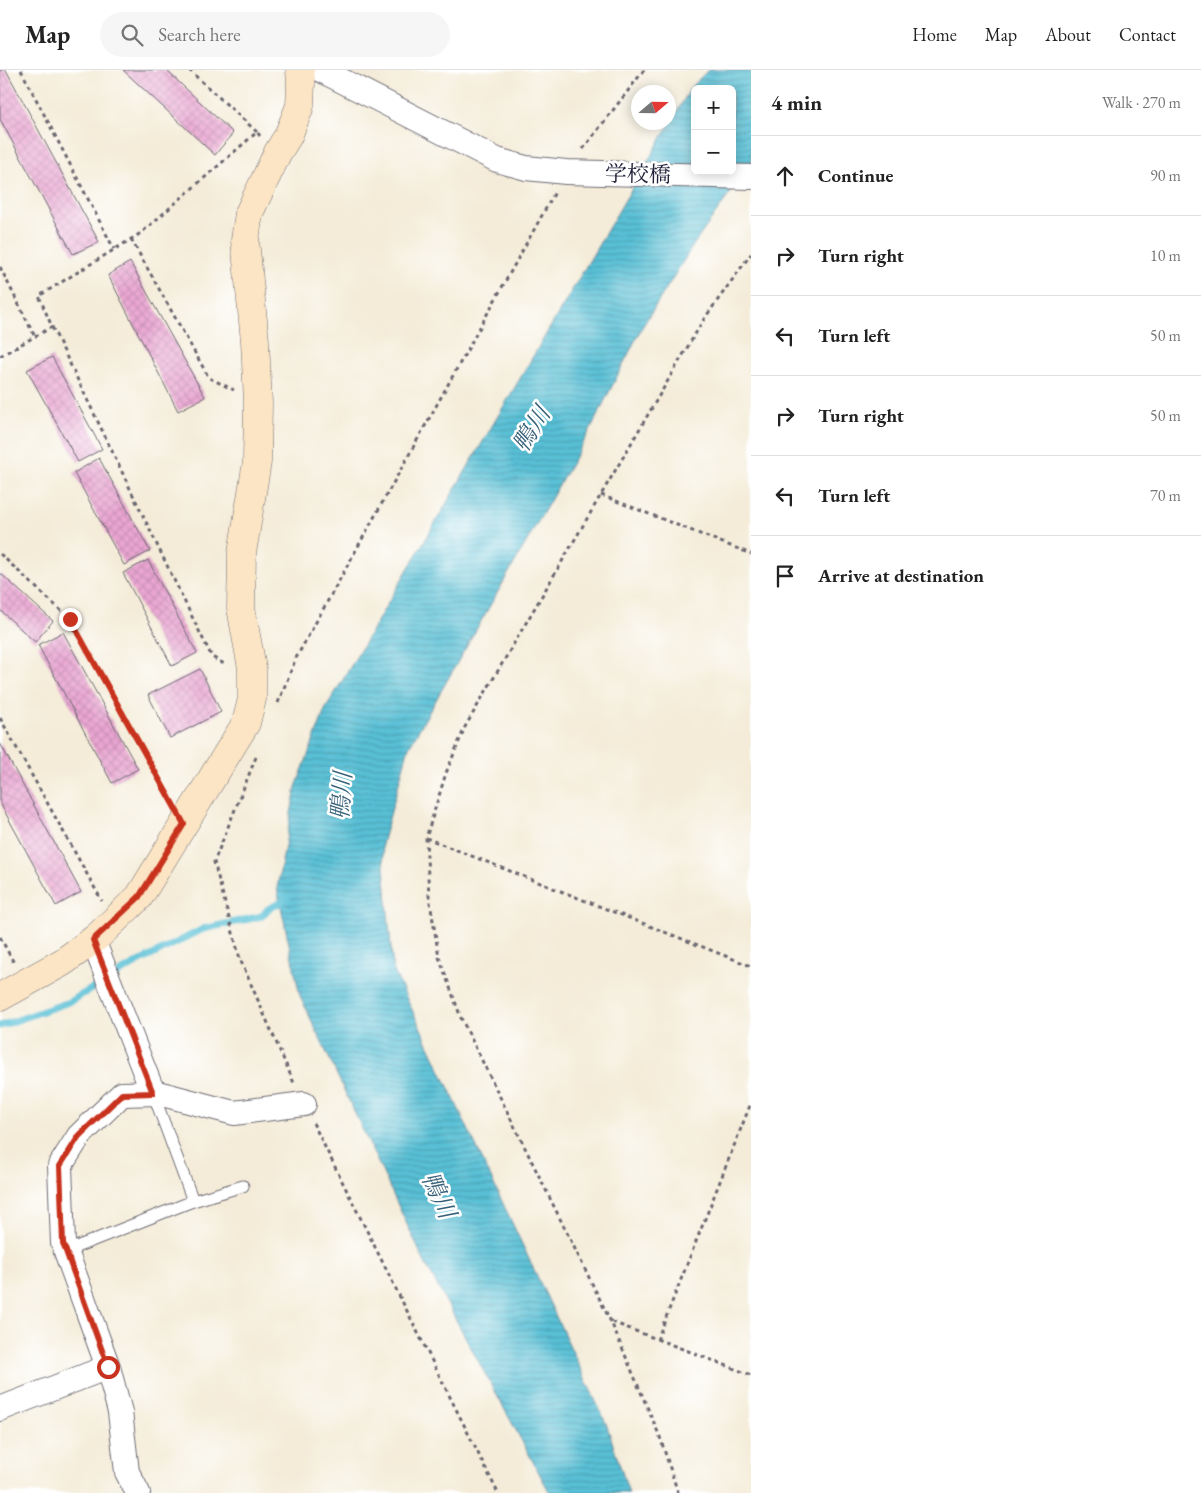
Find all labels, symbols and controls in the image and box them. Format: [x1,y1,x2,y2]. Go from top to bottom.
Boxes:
search box [100,12,450,57]
text: Map [25,19,70,50]
icon: search [118,21,146,49]
text: Search here [158,22,241,47]
text: Home [912,23,957,46]
text: Map [985,23,1017,46]
text: About [1045,23,1091,46]
text: Contact [1119,23,1176,46]
north arrow [631,85,676,130]
map controls [691,85,736,175]
button: + [691,85,736,130]
text: 4 min [771,89,822,116]
text: Walk · 270 m [1102,92,1181,113]
button: − [691,130,736,175]
street label: 学校橋 [605,159,671,189]
icon: ahead [771,162,799,190]
text: Continue [818,163,893,188]
text: 90 m [1150,165,1181,186]
icon: right [771,242,799,270]
text: Turn right [818,243,904,268]
text: 10 m [1150,245,1181,266]
icon: left [771,322,799,350]
text: Turn left [818,323,890,348]
text: 50 m [1150,325,1181,346]
water label: 鴨川 [505,398,558,458]
icon: right [771,402,799,430]
text: Turn right [818,403,904,428]
text: 50 m [1150,405,1181,426]
icon: left [771,482,799,510]
text: Turn left [818,483,890,508]
text: 70 m [1150,485,1181,506]
icon: arrive [771,562,799,590]
text: Arrive at destination [818,563,984,588]
route end [59,608,82,631]
water label: 鴨川 [324,768,358,821]
water label: 鴨川 [415,1167,464,1226]
route start [97,1356,120,1379]

